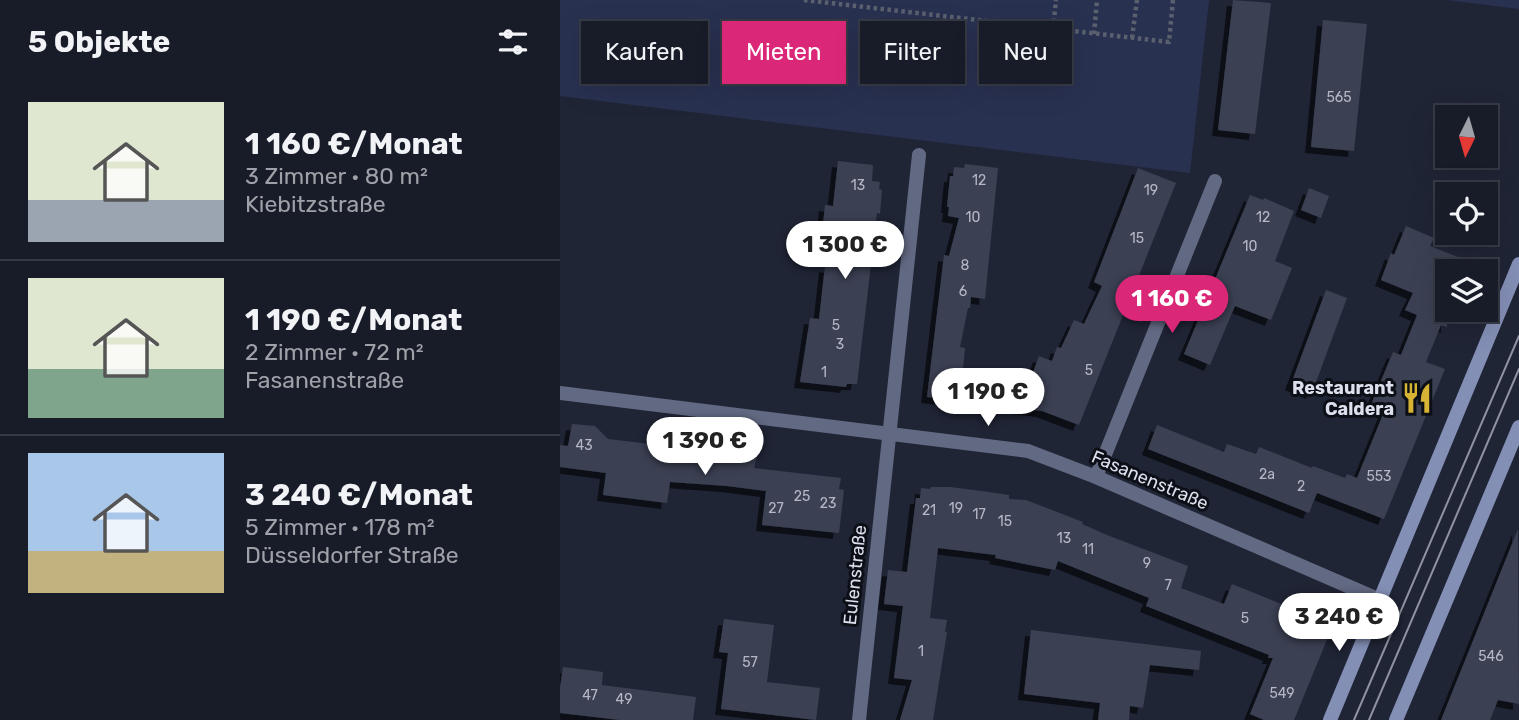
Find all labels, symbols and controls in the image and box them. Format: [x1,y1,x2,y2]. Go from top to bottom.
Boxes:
chip: Kaufen [581,21,708,84]
chip: Mieten [722,21,846,84]
chip: Filter [860,21,965,84]
chip: Neu [979,21,1072,84]
icon: filters [494,23,532,61]
text: 5 Objekte [28,24,170,60]
house number: 565 [1326,89,1352,106]
north arrow [1435,105,1498,168]
map controls [1435,105,1498,322]
text: 1 160 €/Monat [245,126,462,162]
icon: home [84,130,168,214]
text: 3 Zimmer · 80 m² [245,162,428,190]
house number: 12 [972,172,986,189]
house number: 13 [851,177,865,194]
house number: 19 [1144,182,1158,199]
button: locate [1435,182,1498,245]
text: Kiebitzstraße [245,190,386,218]
house number: 10 [966,209,981,226]
house number: 12 [1256,209,1270,226]
pin: 1 300 € [780,222,910,281]
text: 1 300 € [802,230,888,258]
house number: 15 [1130,230,1144,247]
house number: 10 [1243,238,1258,255]
house number: 8 [961,257,970,274]
button: layers [1435,259,1498,322]
pin: 1 160 € [1107,276,1237,335]
house number: 6 [959,283,967,300]
text: 1 160 € [1131,284,1213,312]
text: 1 190 €/Monat [245,302,462,338]
icon: home [84,306,168,390]
house number: 5 [832,317,840,334]
house number: 3 [836,336,844,353]
text: 2 Zimmer · 72 m² [245,338,424,366]
house number: 5 [1085,362,1093,379]
house number: 1 [821,364,827,381]
text: Fasanenstraße [245,366,404,394]
pin: 1 190 € [923,368,1053,428]
text: 1 190 € [947,377,1029,405]
place label: Restaurant Caldera [1292,377,1394,420]
restaurant icon: Restaurant Caldera [1400,381,1434,415]
pin: 1 390 € [640,418,770,477]
text: 1 390 € [663,426,747,454]
house number: 43 [575,437,593,454]
street label: Fasanenstraße [1088,446,1212,514]
house number: 2a [1259,466,1275,483]
house number: 553 [1366,468,1392,485]
text: 3 240 €/Monat [245,477,473,513]
house number: 2 [1297,478,1305,495]
icon: home [84,481,168,565]
house number: 25 [794,488,810,505]
house number: 23 [820,495,836,512]
house number: 27 [768,500,784,517]
house number: 19 [949,500,963,517]
house number: 21 [922,502,936,519]
house number: 17 [972,506,986,523]
text: 5 Zimmer · 178 m² [245,513,435,541]
house number: 15 [998,513,1012,530]
street label: Eulenstraße [839,524,871,626]
house number: 13 [1057,530,1071,547]
text: Düsseldorfer Straße [245,541,459,569]
house number: 11 [1082,541,1094,558]
house number: 9 [1143,555,1151,572]
house number: 7 [1164,577,1172,594]
pin: 3 240 € [1274,594,1404,653]
text: 3 240 € [1294,602,1384,630]
house number: 5 [1241,610,1249,627]
house number: 1 [918,643,924,660]
house number: 546 [1478,648,1504,665]
house number: 57 [742,654,758,671]
house number: 549 [1269,685,1295,702]
house number: 47 [582,687,598,704]
house number: 49 [616,691,632,708]

